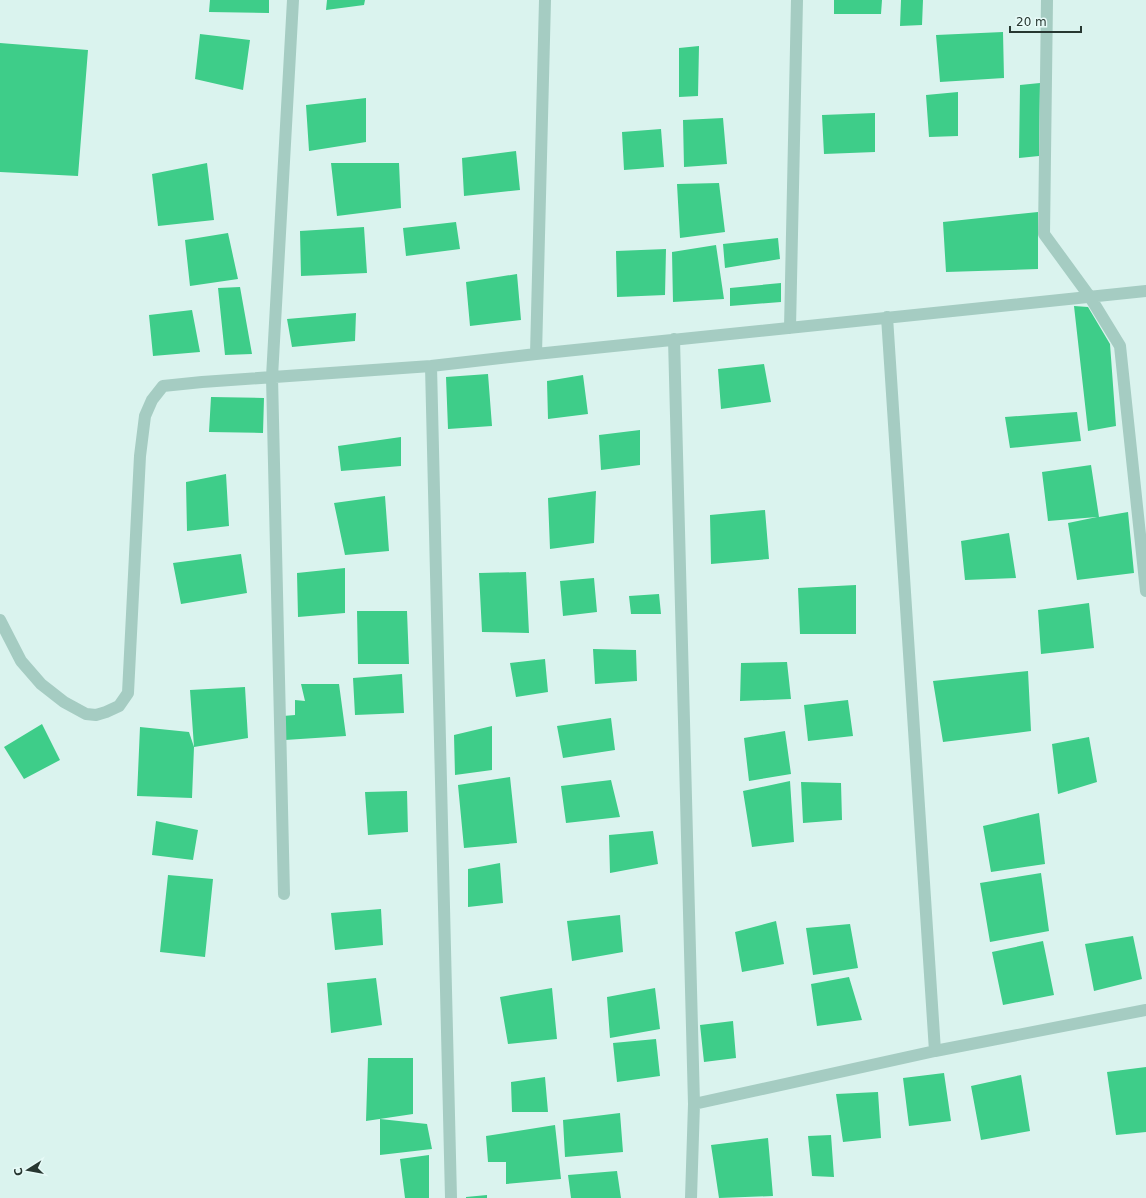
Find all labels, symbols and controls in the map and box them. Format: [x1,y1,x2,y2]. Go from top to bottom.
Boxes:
scale bar [1010,8,1081,34]
text: 20 m [1016,15,1047,29]
north arrow [8,1150,48,1190]
text: С [12,1167,26,1177]

